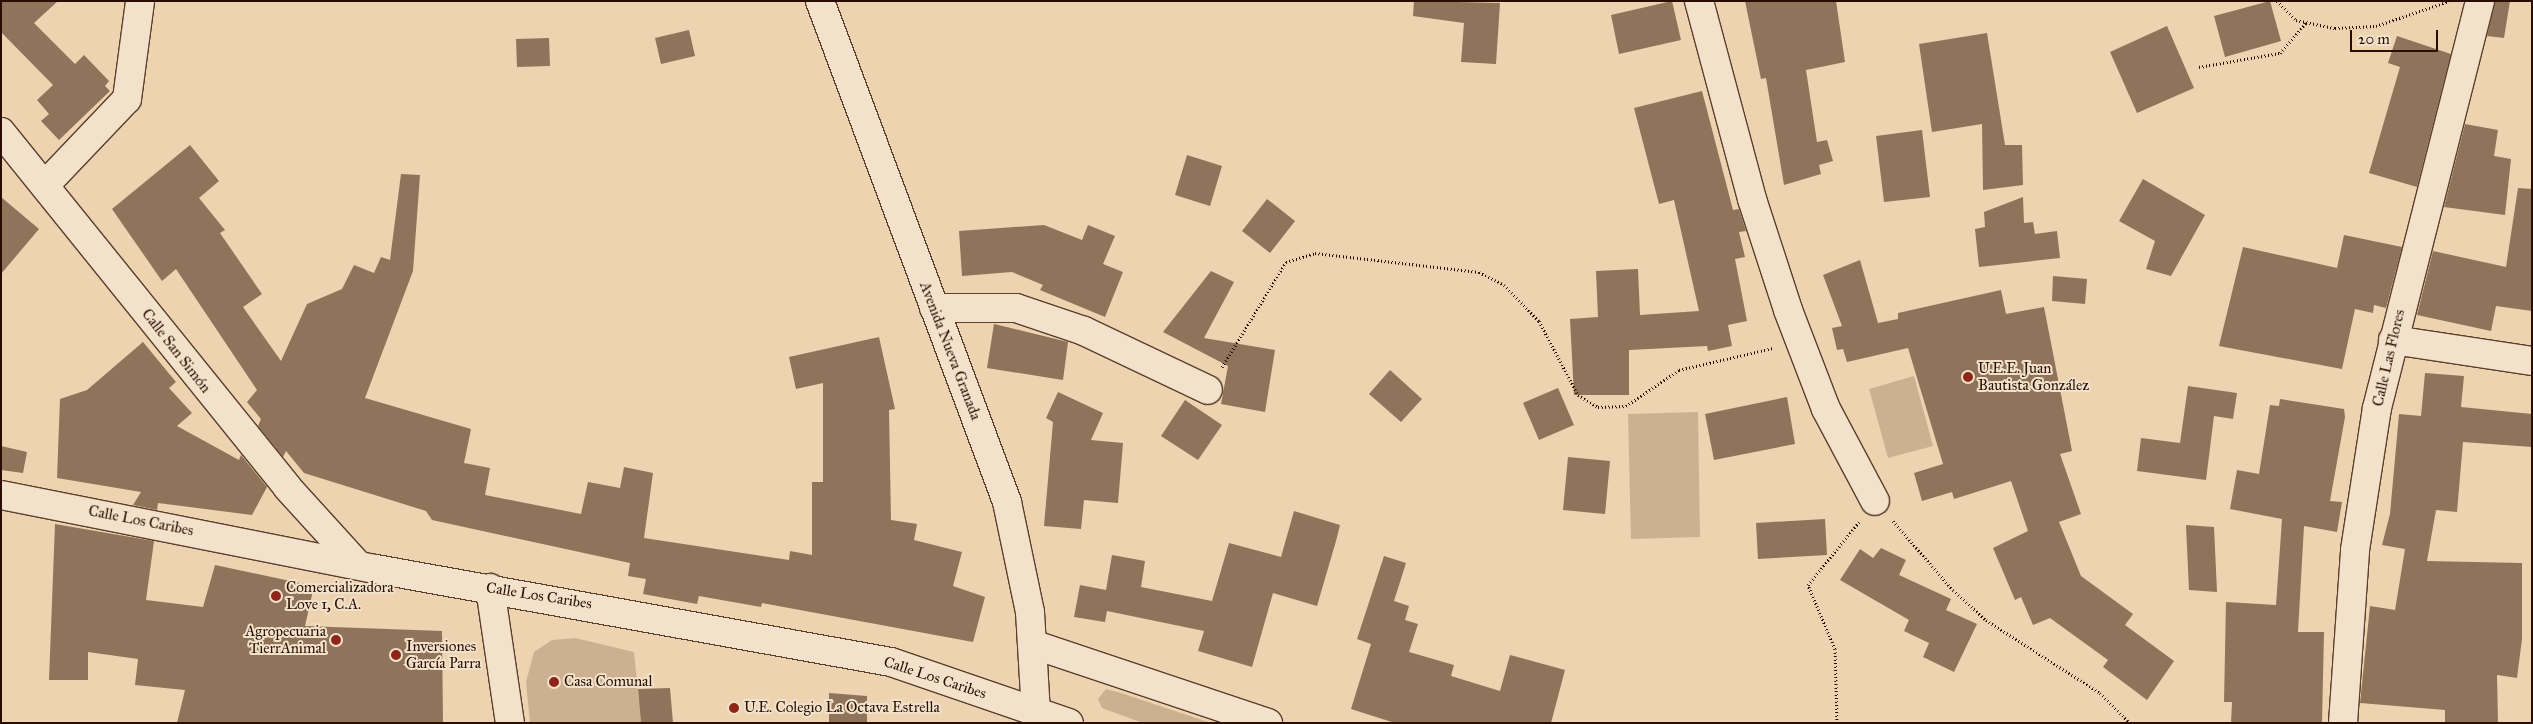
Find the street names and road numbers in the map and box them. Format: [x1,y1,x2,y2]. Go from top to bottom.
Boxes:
street label: Avenida Nueva Granada [915,279,985,423]
street label: Calle San Simón [138,305,214,397]
street label: Calle Las Flores [2369,308,2409,408]
street label: Calle Los Caribes [87,502,195,540]
street label: Calle Los Caribes [485,579,593,613]
street label: Calle Los Caribes [881,653,989,703]

